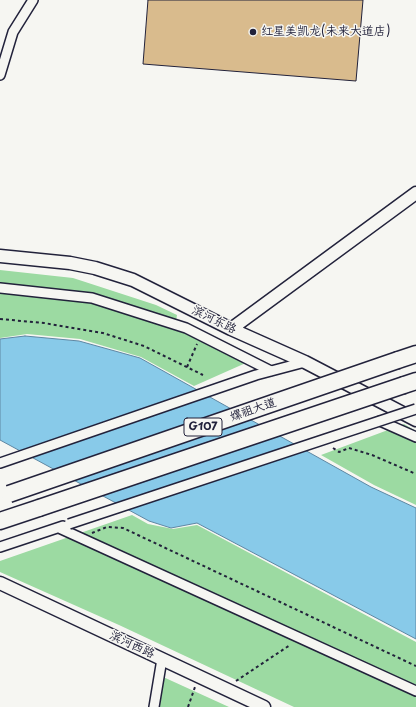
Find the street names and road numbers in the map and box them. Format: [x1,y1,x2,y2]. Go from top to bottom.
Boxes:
street label: 滨河东路 [189,303,239,337]
street label: 嫘祖大道 [228,395,278,425]
road number: G107 [184,418,222,436]
street label: 滨河西路 [107,628,157,662]

